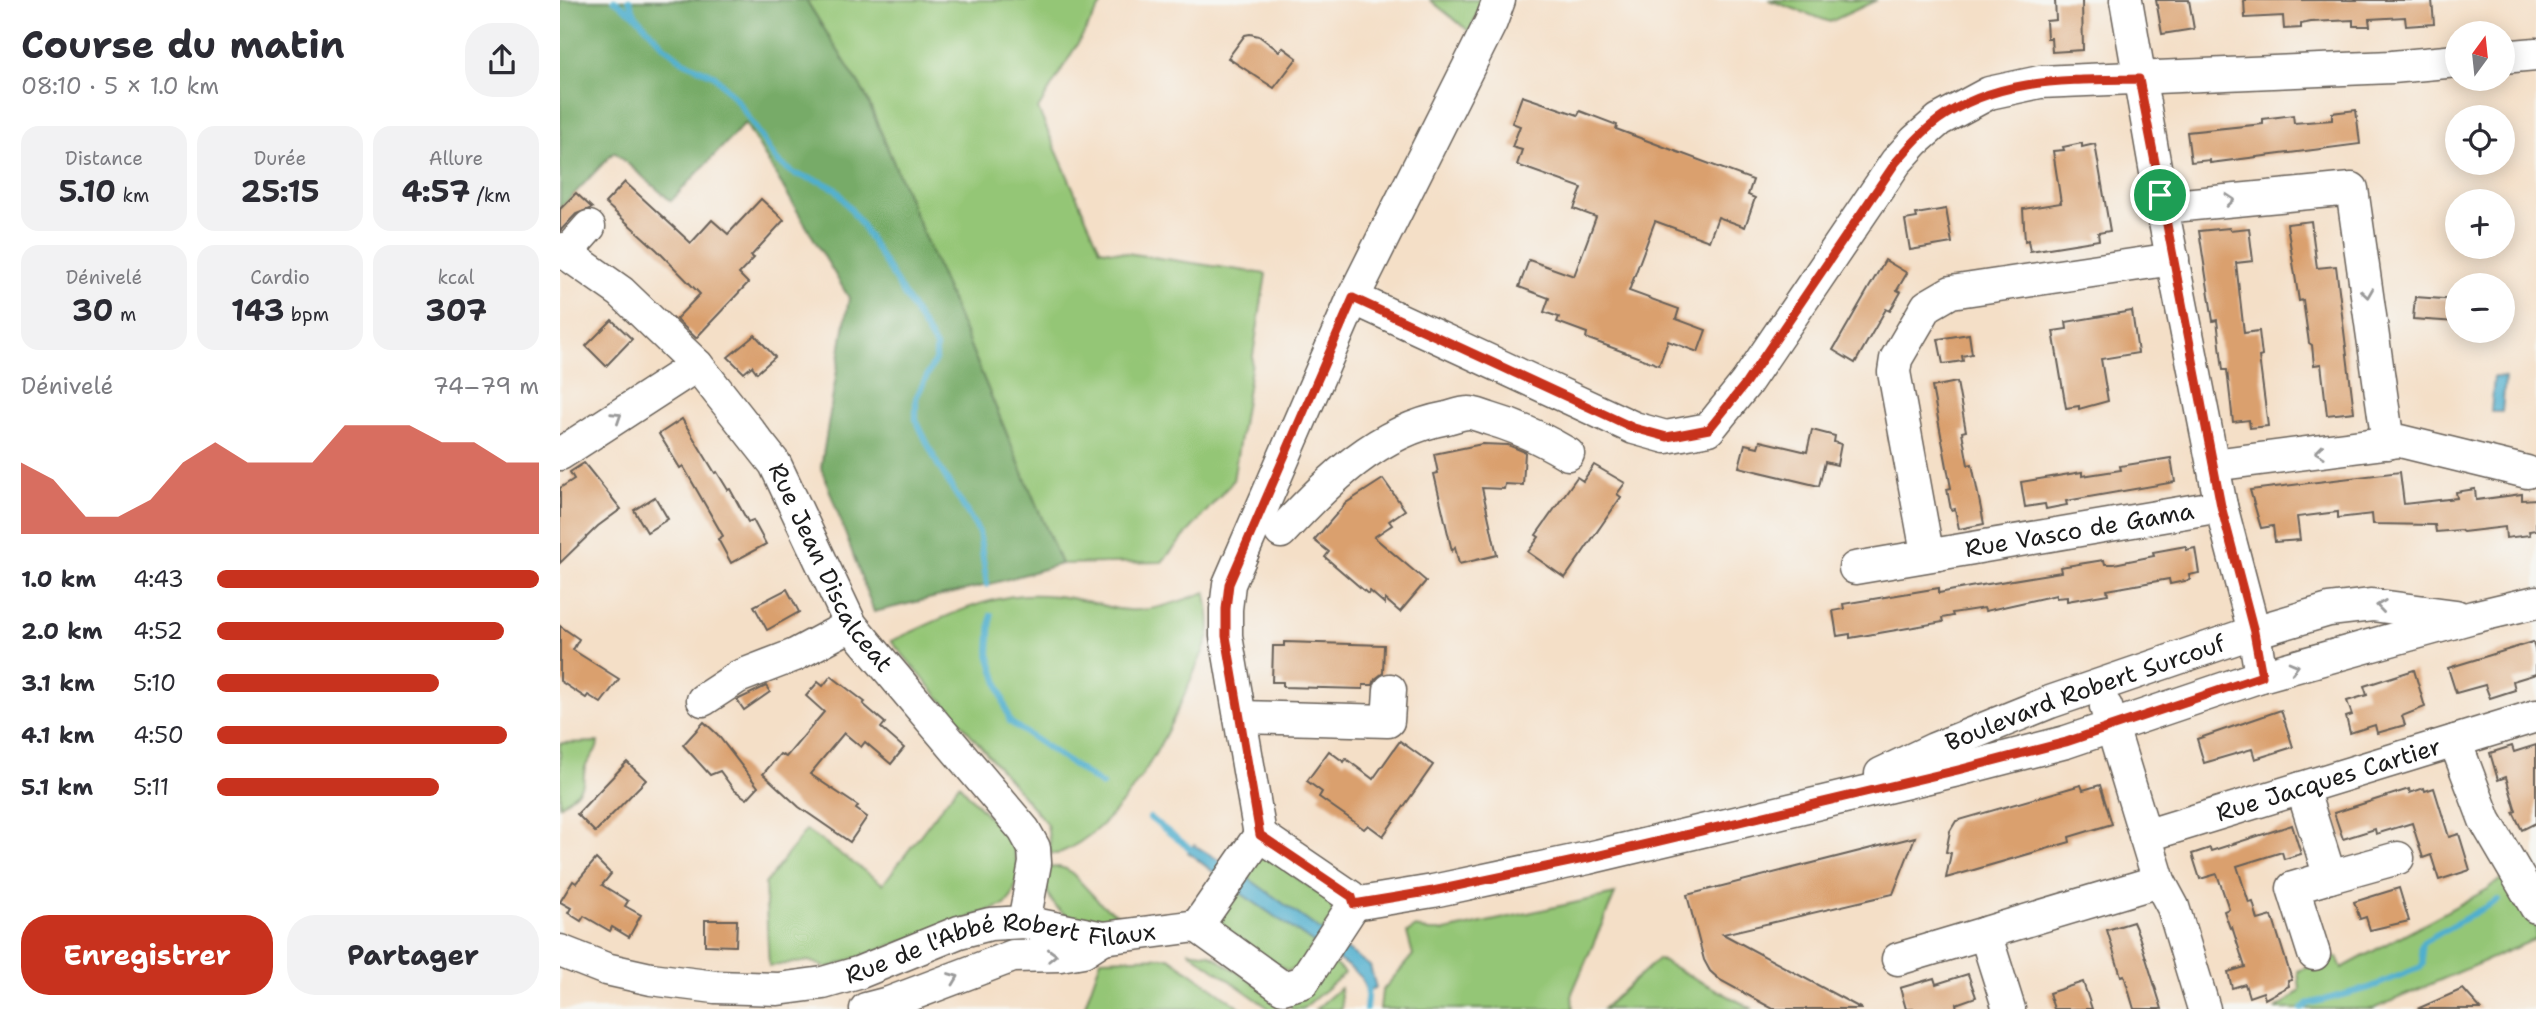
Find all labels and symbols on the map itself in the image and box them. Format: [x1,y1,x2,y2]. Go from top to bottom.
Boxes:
north arrow [2445,21,2515,91]
pin [2130,165,2190,225]
one-way arrow [2225,193,2236,208]
one-way arrow [2359,287,2374,298]
one-way arrow [609,413,622,425]
one-way arrow [2314,444,2326,459]
street label: Rue Jean Discalceat [761,458,900,679]
street label: Rue Vasco de Gama [1963,495,2196,565]
one-way arrow [2375,599,2387,614]
street label: Boulevard Robert Surcouf [1940,627,2231,759]
one-way arrow [2288,661,2300,675]
street label: Rue Jacques Cartier [2212,730,2445,829]
street label: Rue de l'Abbé Robert Filaux [842,905,1157,992]
one-way arrow [1046,947,1057,962]
one-way arrow [947,973,959,987]

